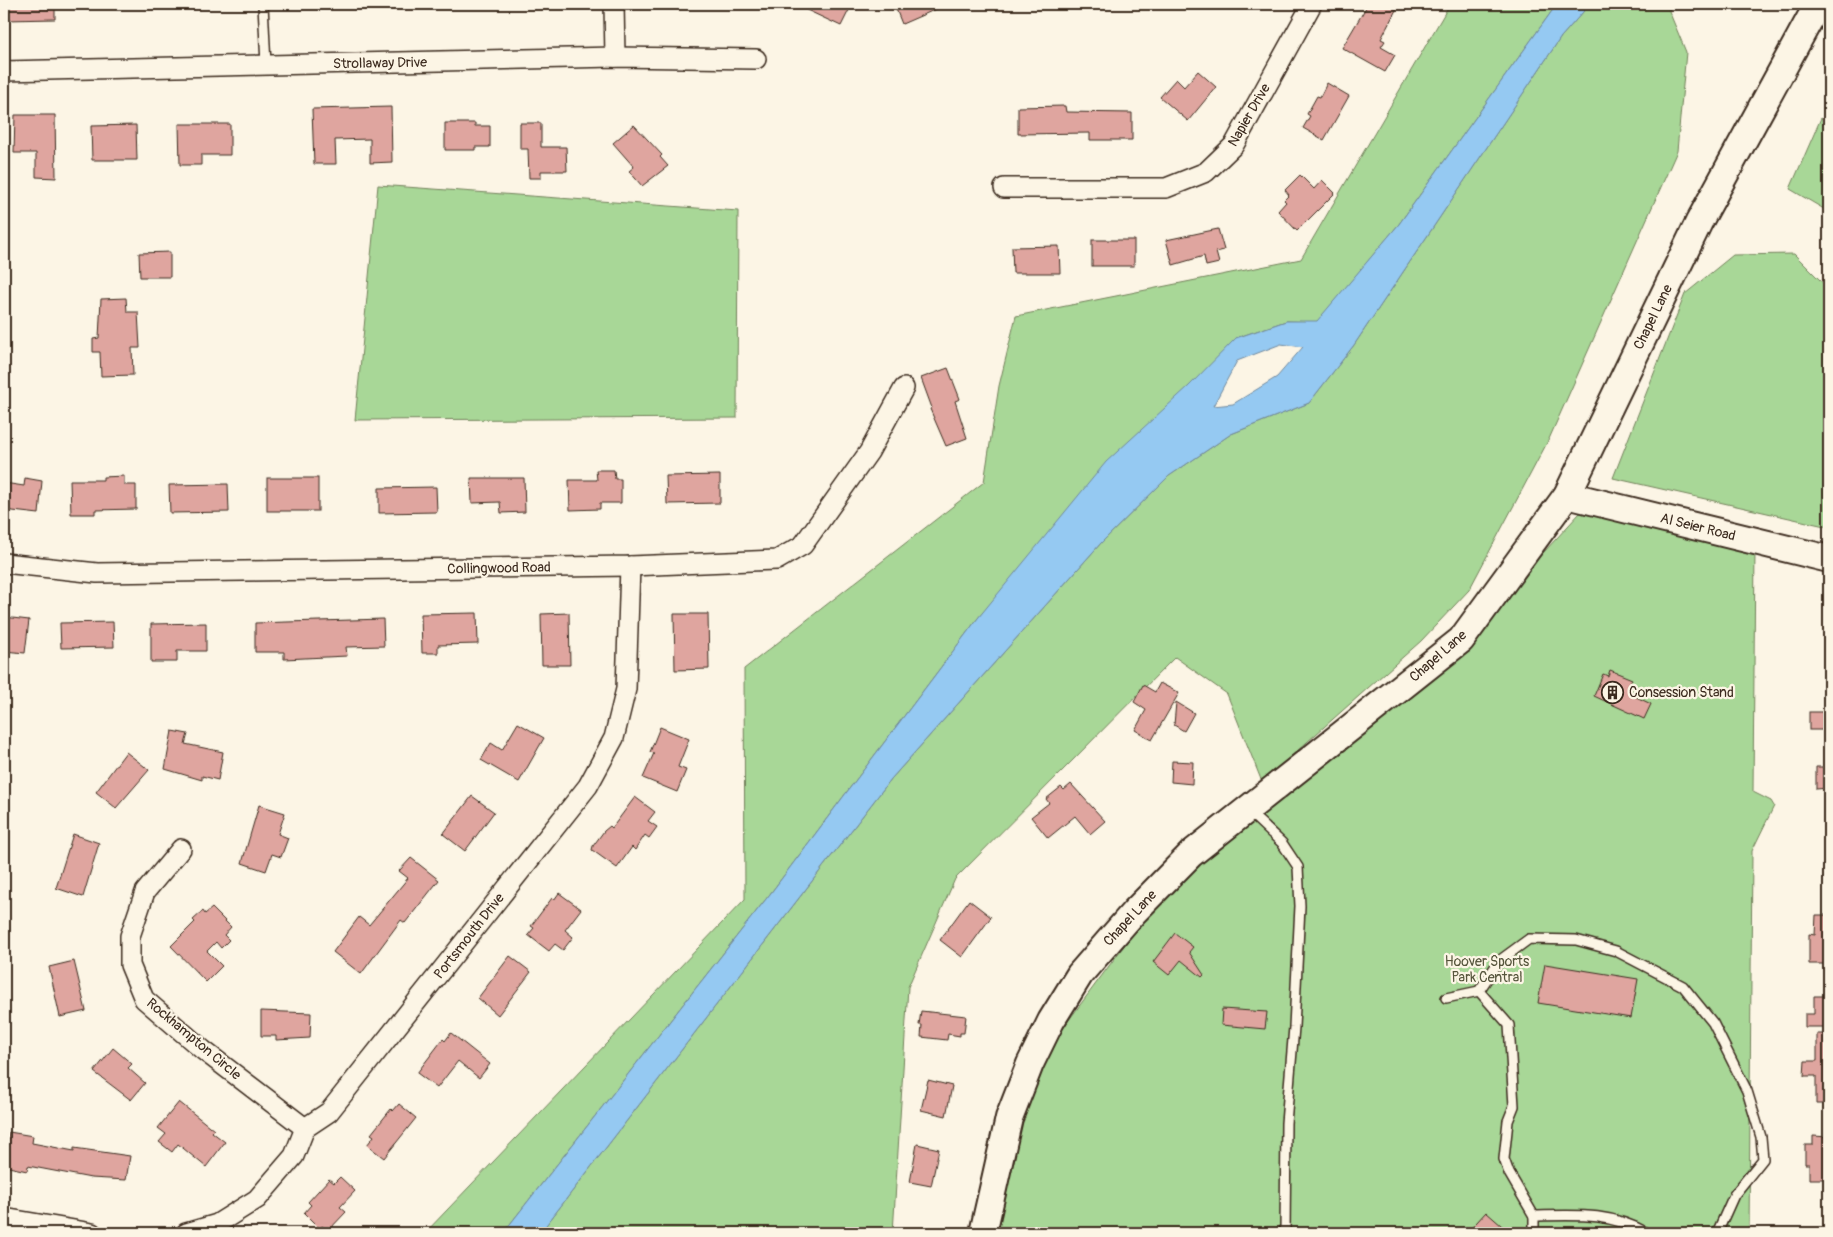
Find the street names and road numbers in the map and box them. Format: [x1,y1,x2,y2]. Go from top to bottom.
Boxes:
street label: Strollaway Drive [333,54,427,72]
street label: Napier Drive [1224,80,1274,150]
street label: Chapel Lane [1630,282,1676,352]
street label: Al Seier Road [1659,509,1738,545]
street label: Collingwood Road [447,559,551,577]
street label: Chapel Lane [1406,626,1470,686]
street label: Chapel Lane [1100,886,1160,950]
street label: Portsmouth Drive [430,890,508,982]
street label: Rockhampton Circle [143,995,245,1084]

